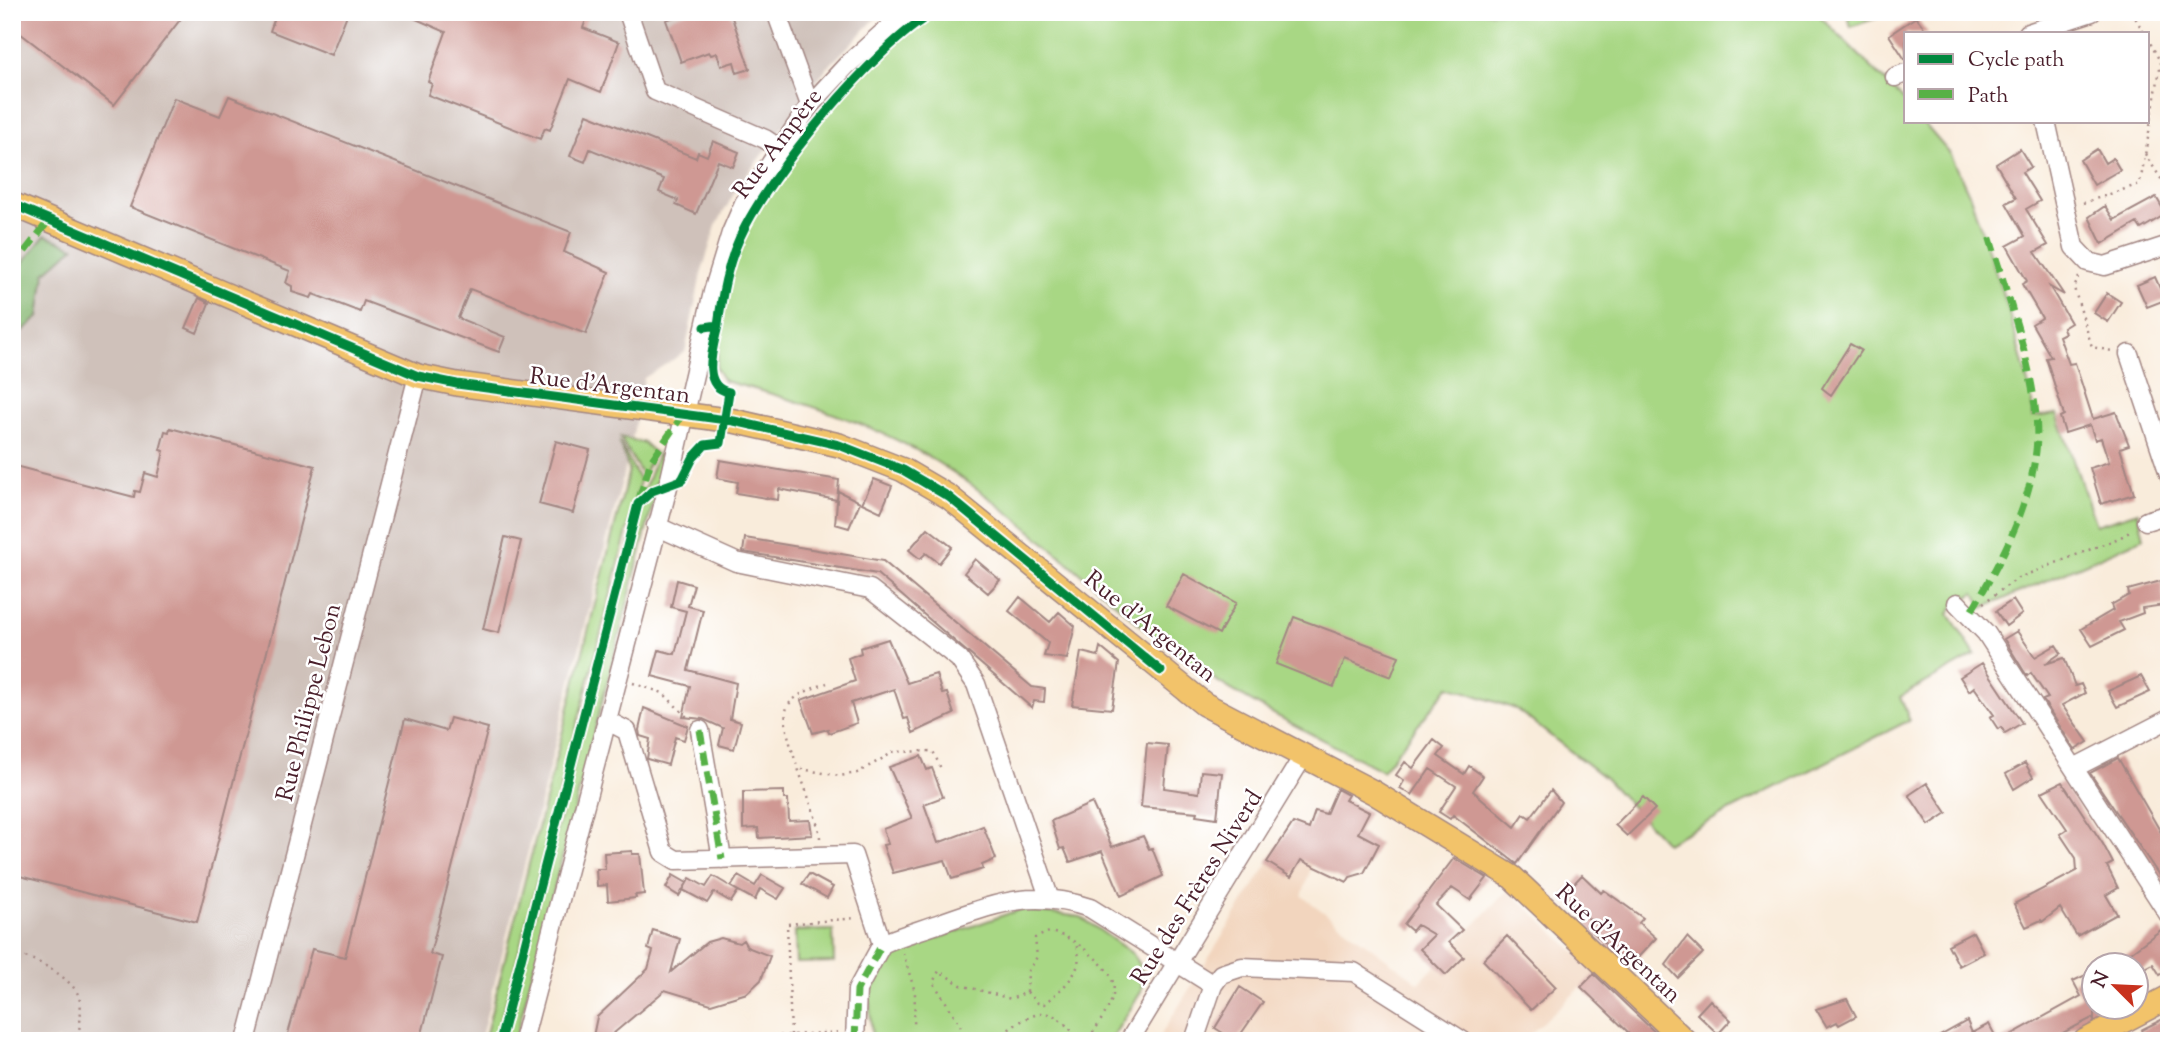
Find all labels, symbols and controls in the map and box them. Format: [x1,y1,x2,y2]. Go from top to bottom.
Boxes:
legend [1904,32,2150,122]
text: Cycle path [1968,46,2065,76]
street label: Rue Ampère [726,82,831,207]
text: Path [1968,82,2009,112]
street label: Rue d'Argentan [527,360,692,414]
street label: Rue d'Argentan [1076,563,1223,692]
street label: Rue Philippe Lebon [269,600,351,805]
street label: Rue des Frères Niverd [1124,783,1272,992]
street label: Rue d'Argentan [1547,877,1688,1012]
north arrow [2080,951,2150,1021]
text: N [2086,968,2117,993]

